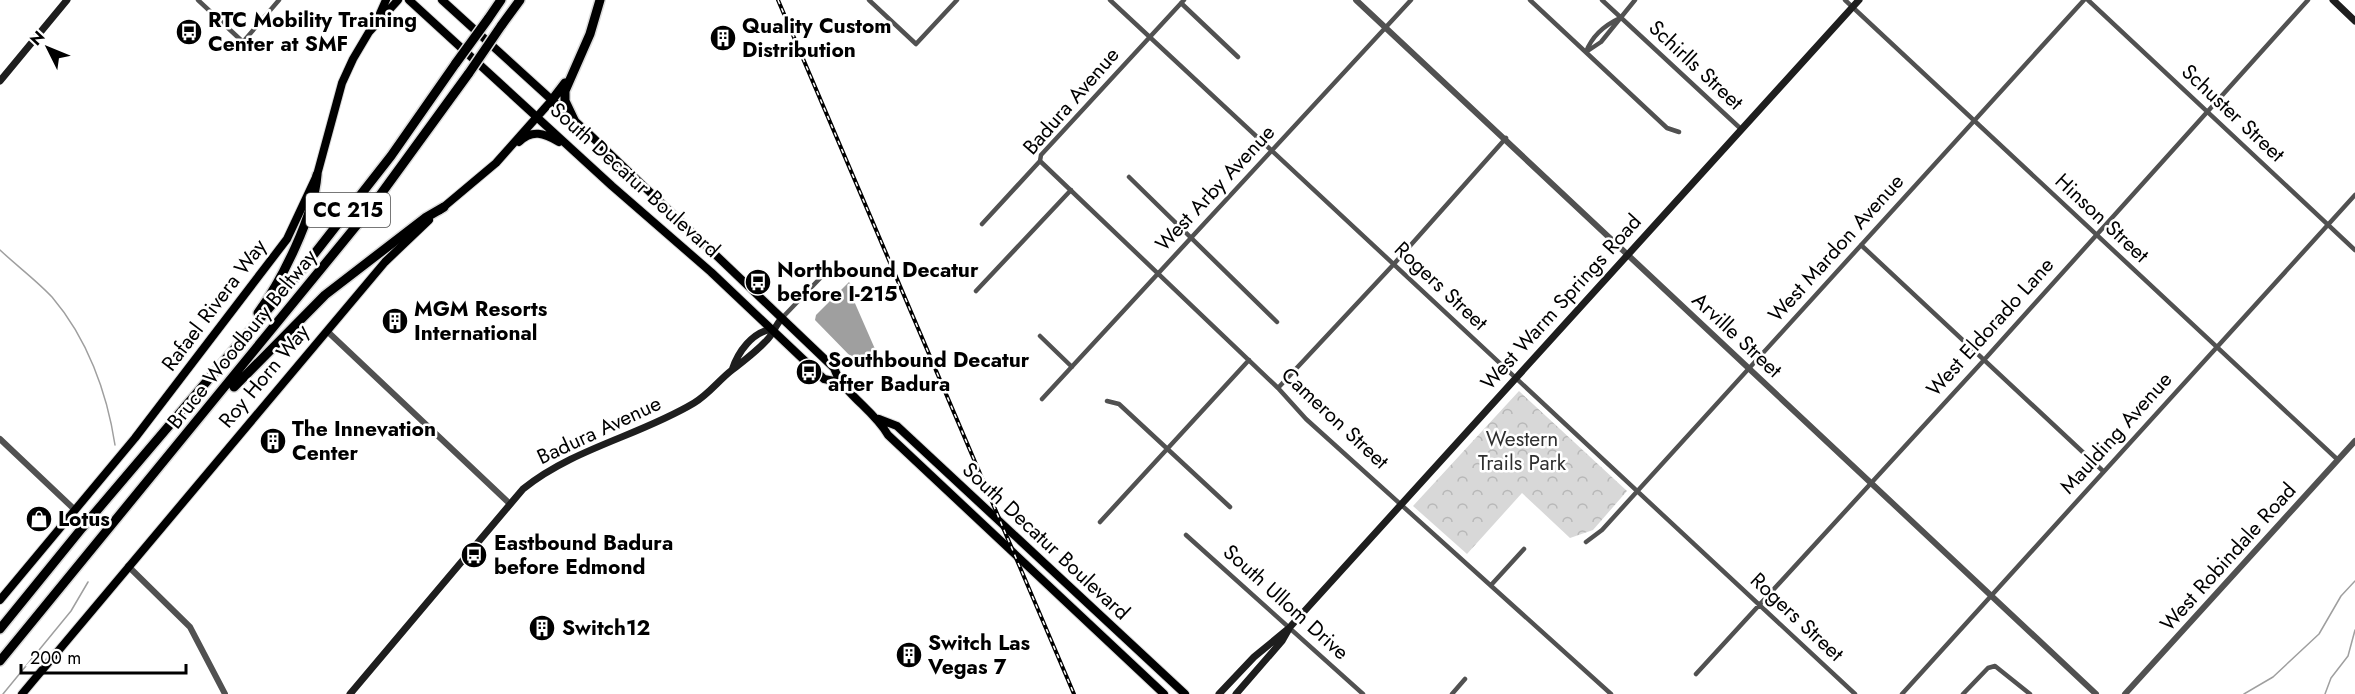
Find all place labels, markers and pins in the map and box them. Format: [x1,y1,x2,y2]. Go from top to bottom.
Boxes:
place label: RTC Mobility Training Center at SMF [208,5,417,59]
place label: Quality Custom Distribution [742,11,892,65]
bus stop icon: RTC Mobility Training Center at SMF [174,17,204,47]
building icon: Quality Custom Distribution [708,23,738,53]
place label: Northbound Decatur before I-215 [777,255,979,309]
bus stop icon: Northbound Decatur before I-215 [743,267,773,297]
place label: MGM Resorts International [414,294,548,348]
building icon: MGM Resorts International [380,306,410,336]
place label: Southbound Decatur after Badura [828,345,1030,399]
bus stop icon: Southbound Decatur after Badura [794,357,824,387]
place label: The Innevation Center [292,414,436,468]
building icon: The Innevation Center [258,426,288,456]
shop icon: Lotus [24,504,54,534]
place label: Lotus [58,504,110,534]
place label: Eastbound Badura before Edmond [494,528,673,582]
bus stop icon: Eastbound Badura before Edmond [459,540,489,570]
building icon: Switch12 [527,613,557,643]
place label: Switch12 [562,613,650,643]
place label: Switch Las Vegas 7 [927,628,1031,682]
building icon: Switch Las Vegas 7 [894,640,924,670]

